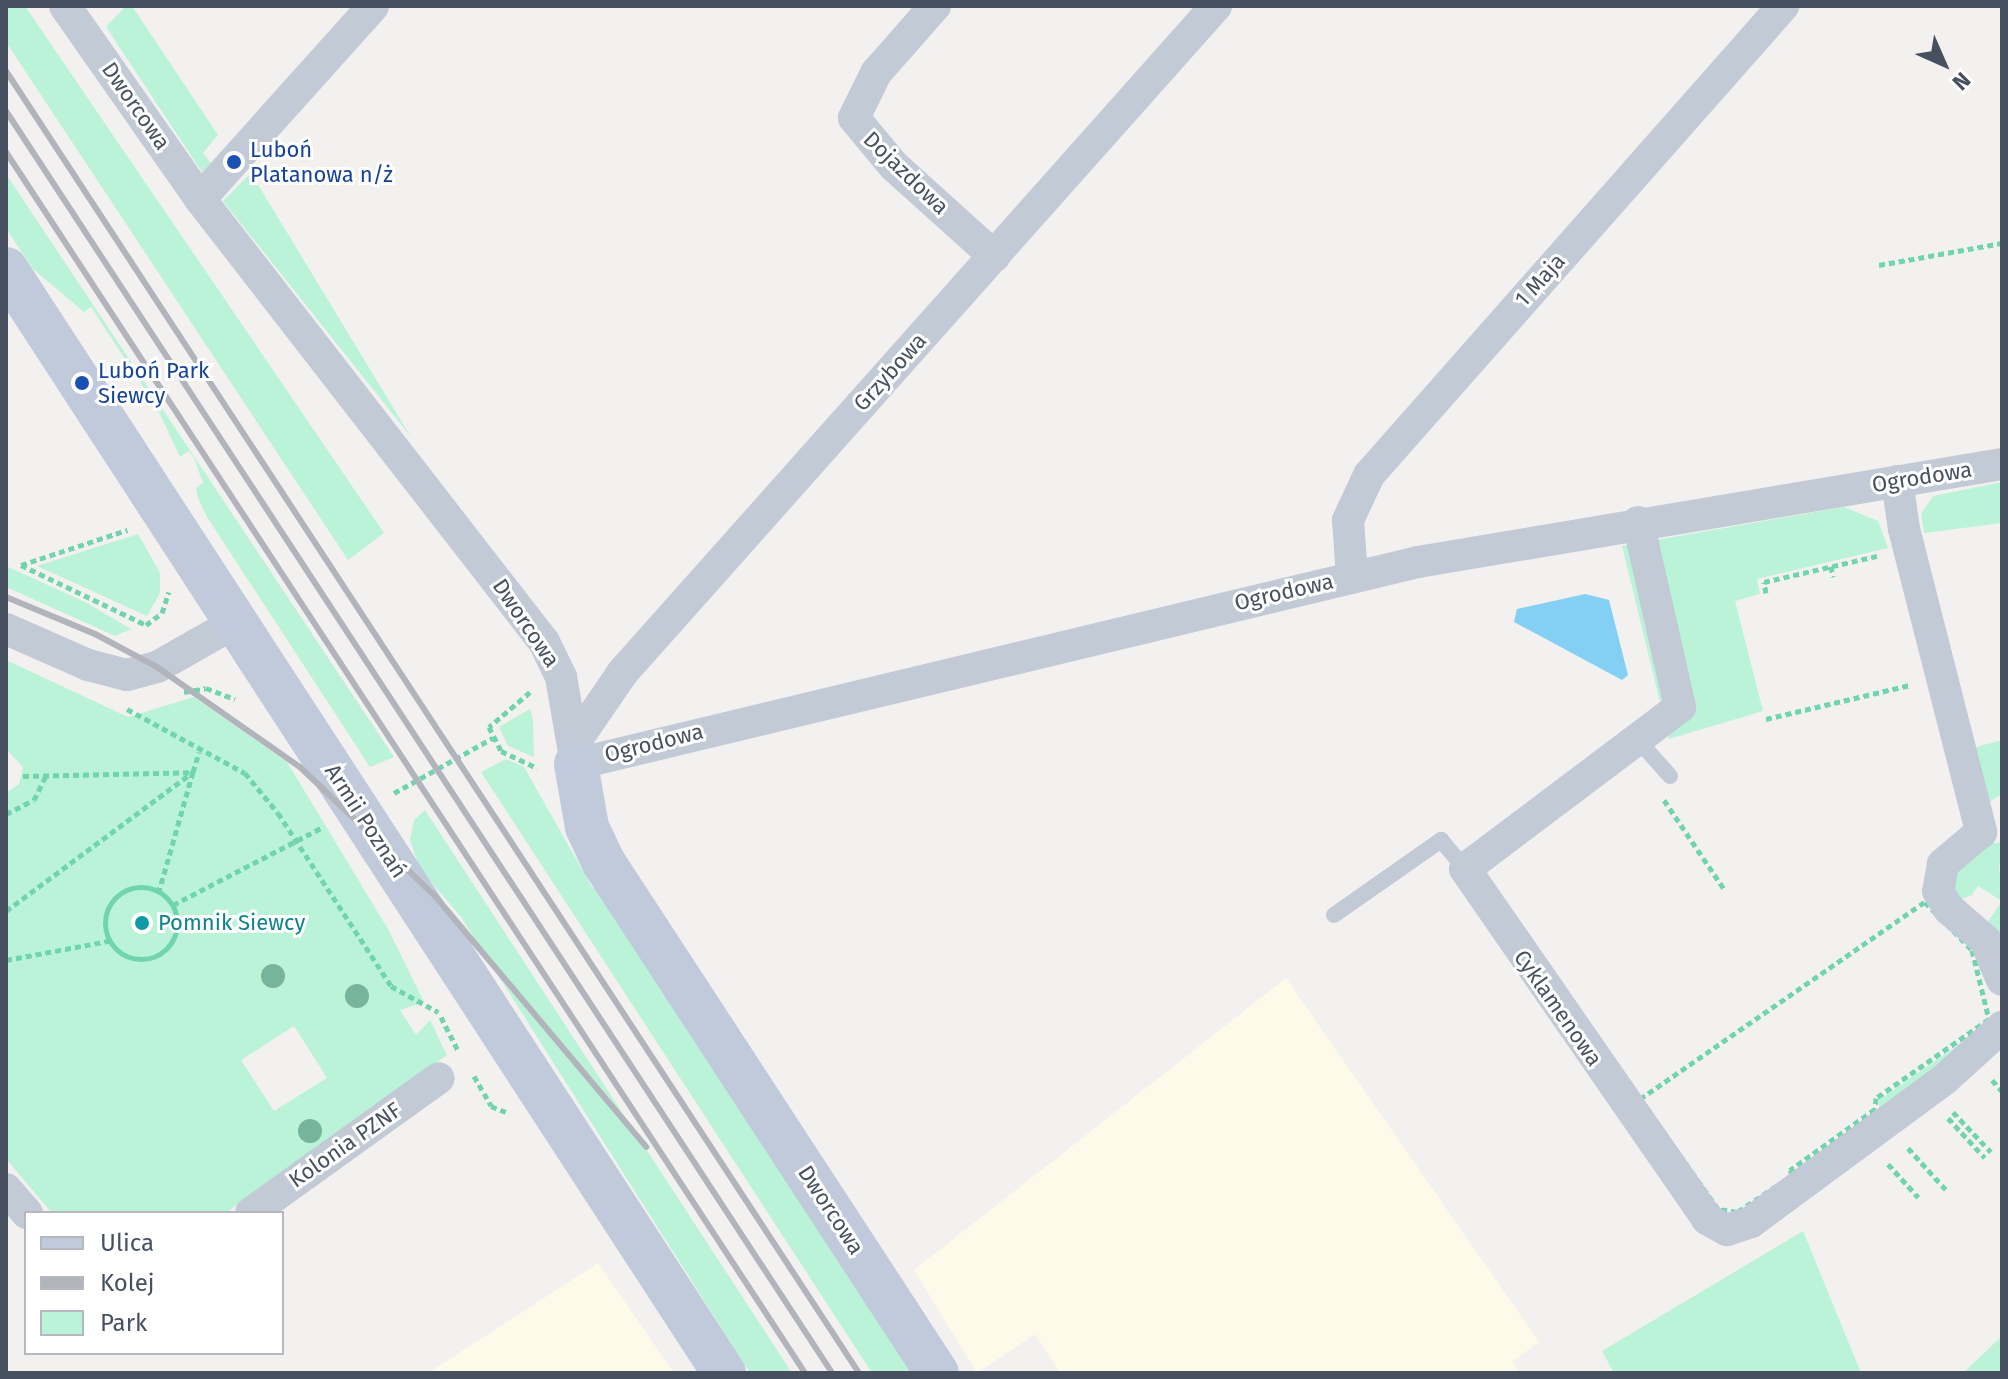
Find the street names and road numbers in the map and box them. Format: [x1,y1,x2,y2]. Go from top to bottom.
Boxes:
street label: Dworcowa [96,57,176,155]
street label: Dojazdowa [858,126,954,220]
street label: 1 Maja [1509,248,1571,312]
street label: Grzybowa [848,328,932,416]
street label: Ogrodowa [1870,456,1974,498]
street label: Ogrodowa [1232,568,1336,616]
street label: Dworcowa [487,574,565,672]
street label: Ogrodowa [602,718,706,768]
street label: Armii Poznań [319,759,413,883]
street label: Cyklamenowa [1508,945,1608,1071]
street label: Kolonia PZNF [284,1097,406,1193]
street label: Dworcowa [792,1160,870,1260]

